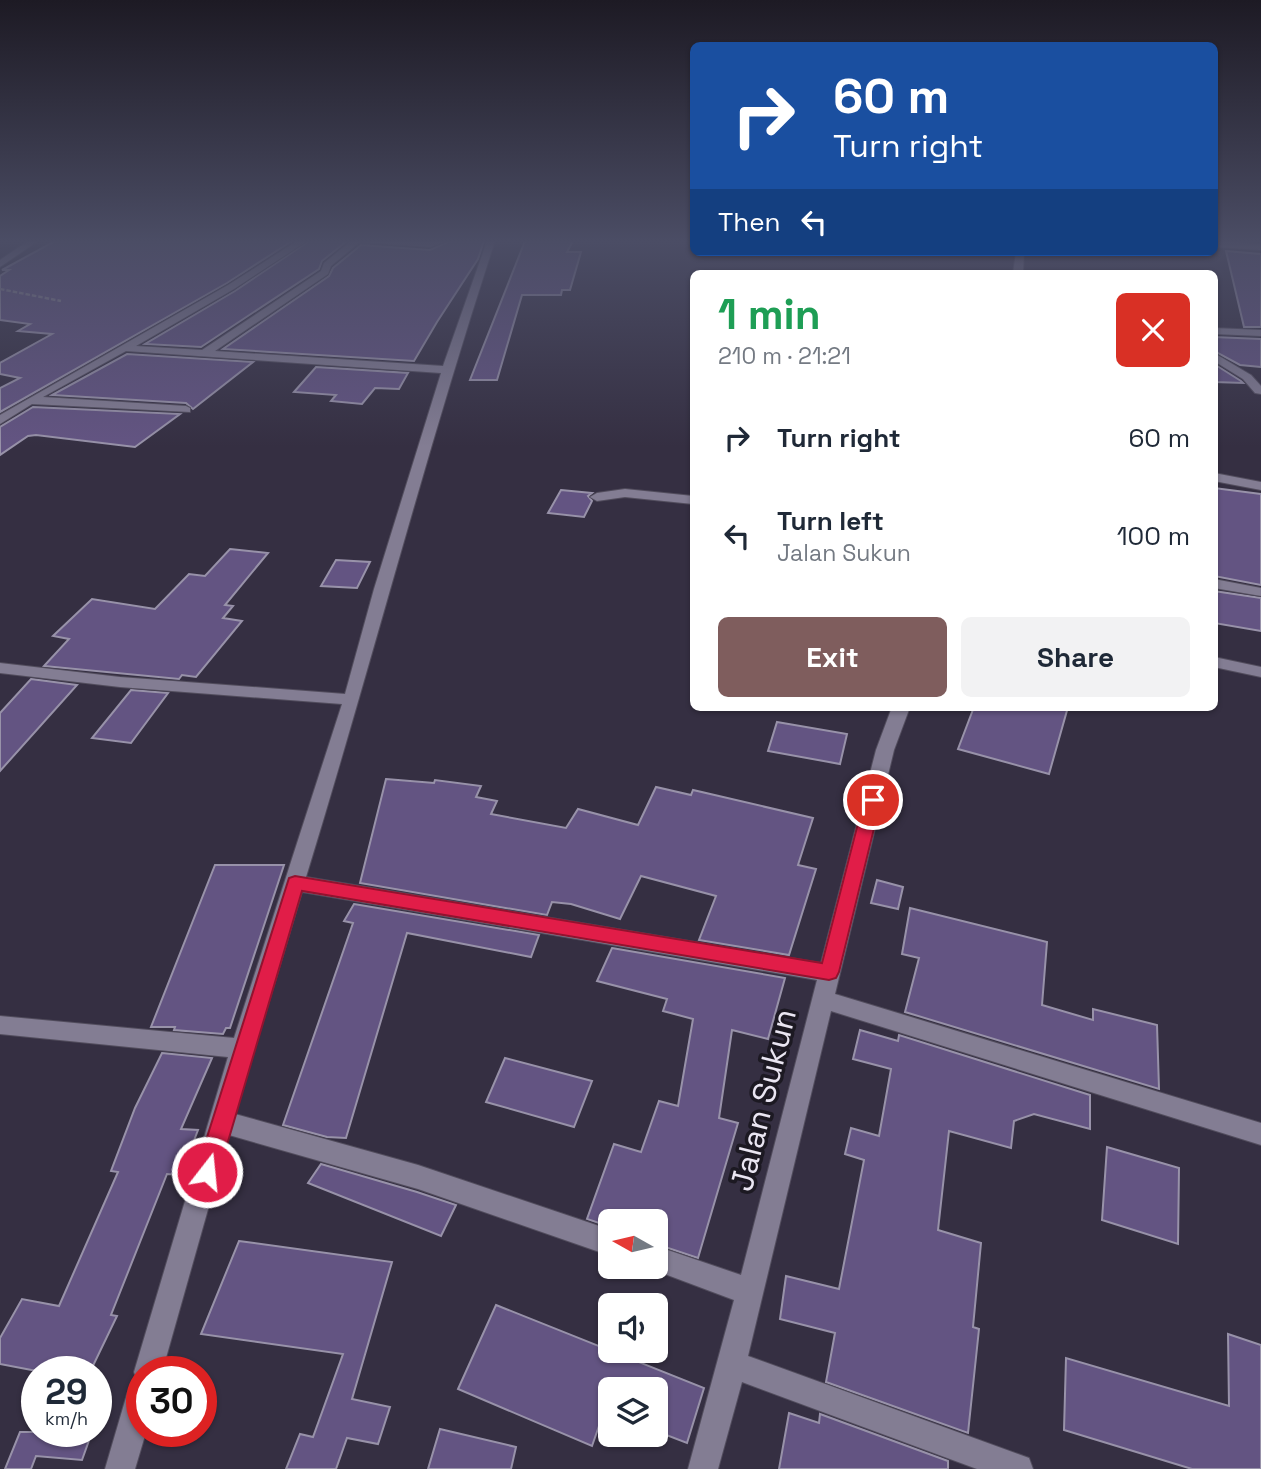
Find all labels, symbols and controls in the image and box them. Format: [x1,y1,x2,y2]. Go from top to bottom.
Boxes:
text: 60 m [833,65,949,127]
icon: right [718,70,809,161]
text: Turn right [833,126,983,166]
icon: left [795,203,833,241]
text: Then [718,205,781,239]
text: 1 min [718,288,821,341]
button: close [1116,293,1190,367]
text: 210 m · 21:21 [718,341,851,371]
icon: right [718,419,756,457]
text: Turn right [777,421,901,455]
text: 60 m [1128,421,1190,455]
text: Turn left [777,504,884,538]
icon: left [718,517,756,555]
text: 100 m [1117,519,1190,553]
text: Jalan Sukun [777,538,911,568]
button: Exit [718,617,947,697]
button: Share [961,617,1190,697]
pin [843,770,903,830]
icon: arrive [854,781,892,819]
street label: Jalan Sukun [721,1005,805,1195]
position arrow [170,1135,244,1209]
north arrow [598,1209,668,1279]
map controls [598,1209,668,1447]
button: sound [598,1293,668,1363]
speed limit sign: 30 [126,1356,217,1447]
text: 29 [45,1370,88,1414]
button: layers [598,1377,668,1447]
text: km/h [45,1407,88,1430]

